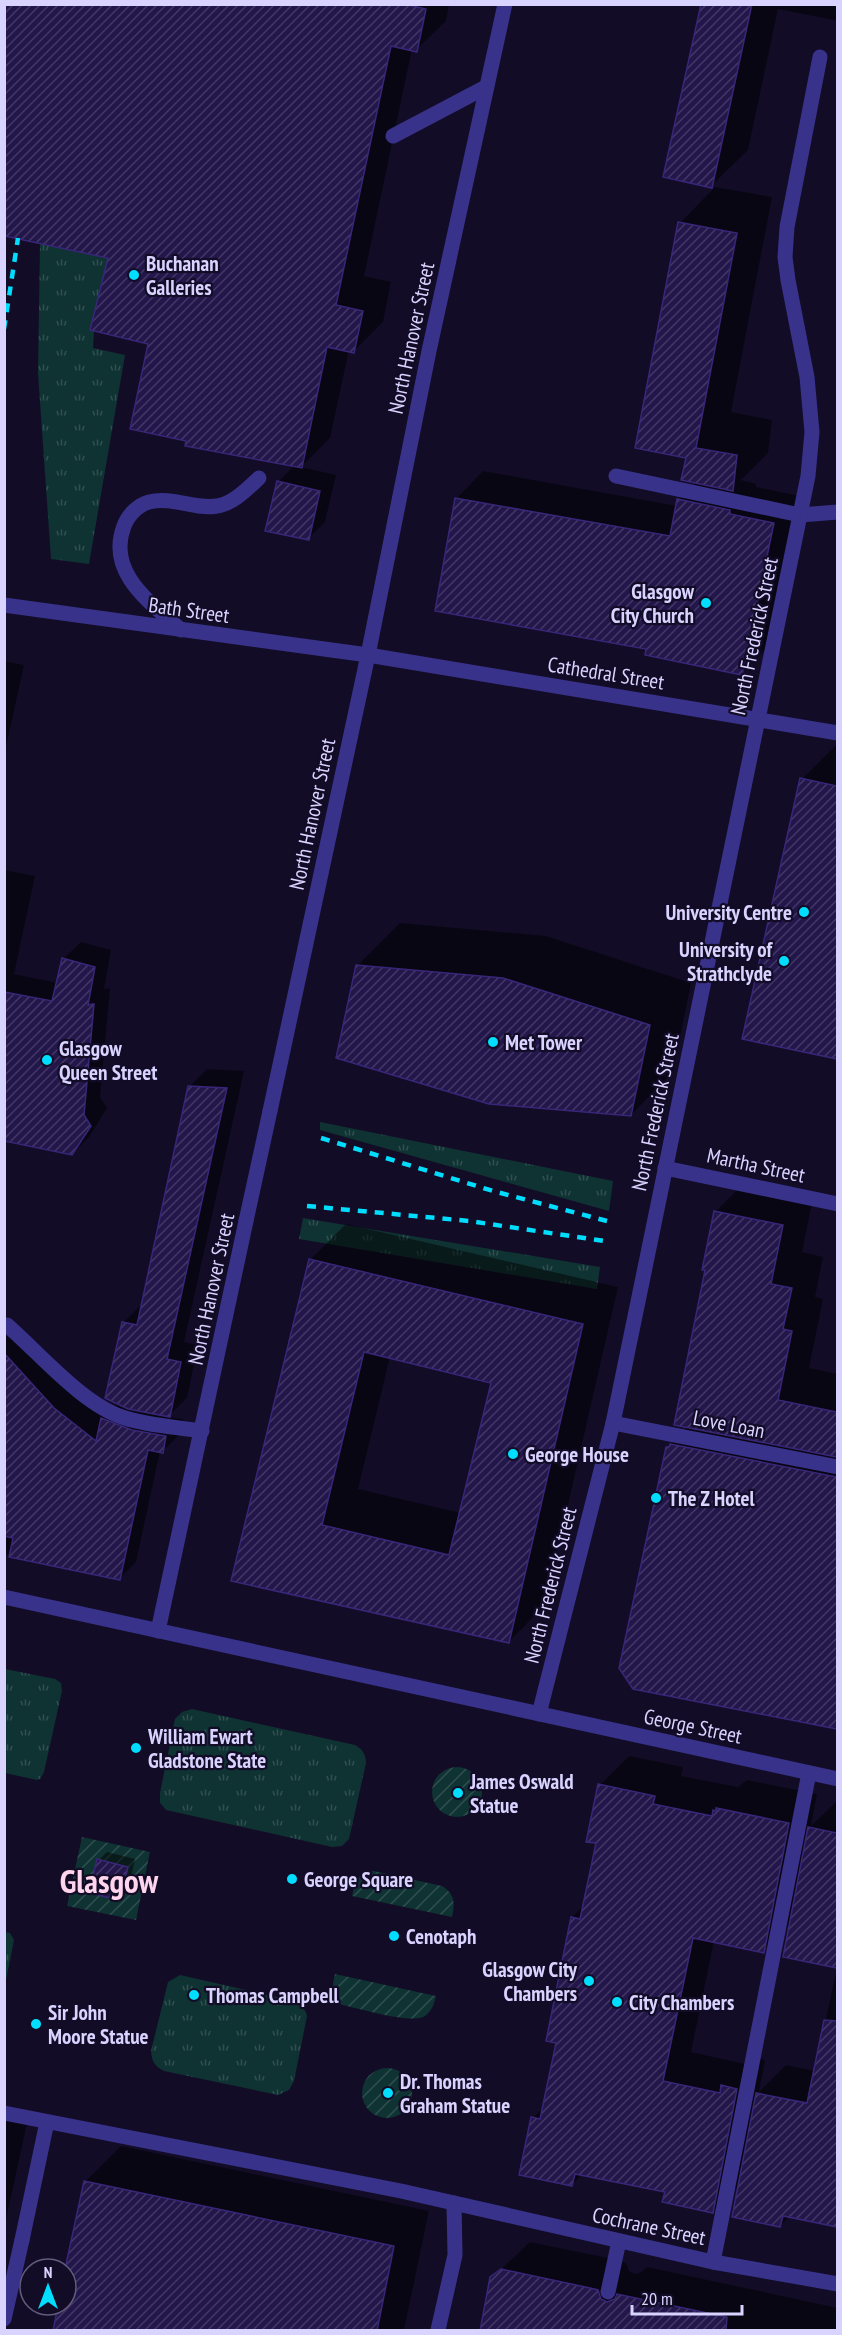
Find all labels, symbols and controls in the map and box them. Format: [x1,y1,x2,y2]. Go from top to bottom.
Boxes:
place label: Buchanan Galleries [146,250,219,301]
street label: North Hanover Street [382,260,440,416]
marker: Buchanan Galleries [127,268,141,282]
street label: North Frederick Street [724,555,784,717]
place label: Glasgow City Church [611,578,694,629]
street label: Bath Street [147,591,231,629]
marker: Glasgow City Church [699,596,713,610]
street label: Cathedral Street [546,650,666,696]
street label: North Hanover Street [283,736,341,892]
place label: University Centre [665,899,792,926]
marker: University Centre [797,905,811,919]
place label: University of Strathclyde [679,936,773,987]
marker: University of Strathclyde [777,954,791,968]
place label: Met Tower [505,1029,583,1056]
street label: North Frederick Street [625,1031,685,1193]
place label: Glasgow Queen Street [59,1035,157,1086]
marker: Met Tower [486,1035,500,1049]
marker: Glasgow Queen Street [40,1053,54,1067]
street label: Martha Street [705,1141,808,1189]
street label: North Hanover Street [182,1211,240,1367]
street label: Love Loan [691,1404,767,1444]
place label: George House [525,1441,629,1468]
marker: George House [506,1447,520,1461]
place label: The Z Hotel [668,1485,756,1512]
marker: The Z Hotel [649,1491,663,1505]
street label: North Frederick Street [518,1504,583,1666]
street label: George Street [642,1702,745,1750]
place label: William Ewart Gladstone State [147,1723,266,1774]
marker: William Ewart Gladstone State [129,1741,143,1755]
place label: James Oswald Statue [469,1768,574,1819]
marker: James Oswald Statue [451,1786,465,1800]
district label: Glasgow [60,1859,159,1902]
place label: George Square [304,1866,413,1893]
marker: George Square [285,1872,299,1886]
place label: Cenotaph [406,1923,476,1950]
marker: Cenotaph [387,1929,401,1943]
place label: Glasgow City Chambers [482,1956,578,2007]
marker: Glasgow City Chambers [582,1974,596,1988]
place label: Thomas Campbell [206,1982,340,2009]
marker: Thomas Campbell [187,1988,201,2002]
place label: City Chambers [629,1989,734,2016]
marker: City Chambers [610,1995,624,2009]
place label: Sir John Moore Statue [48,1999,149,2050]
marker: Sir John Moore Statue [29,2017,43,2031]
place label: Dr. Thomas Graham Statue [400,2068,510,2119]
marker: Dr. Thomas Graham Statue [381,2086,395,2100]
street label: Cochrane Street [590,2201,708,2251]
north arrow [18,2257,78,2317]
text: N [44,2262,52,2282]
scale bar [632,2278,742,2316]
text: 20 m [641,2287,673,2310]

